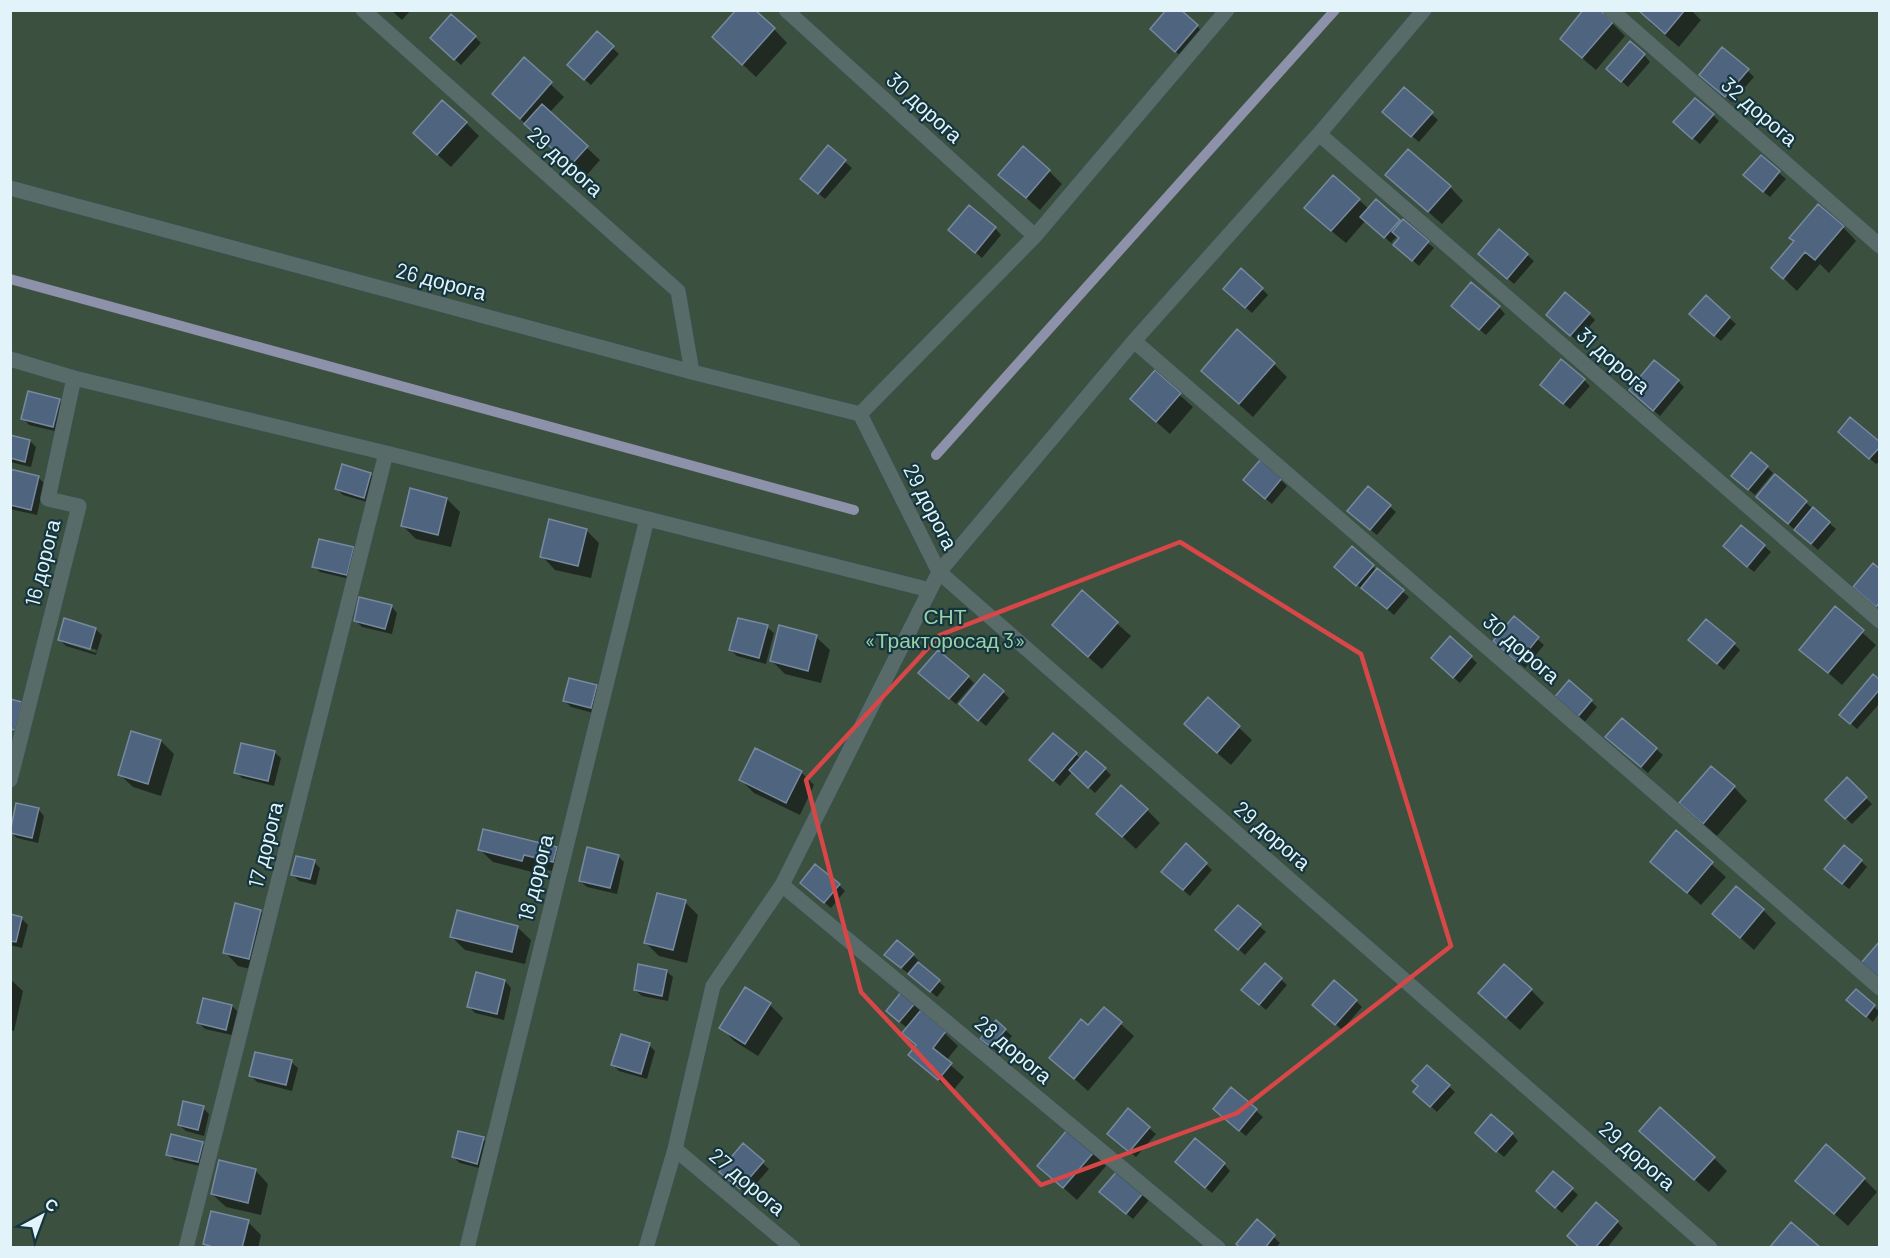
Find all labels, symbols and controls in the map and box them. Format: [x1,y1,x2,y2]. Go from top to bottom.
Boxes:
street label: 30 дорога [882,66,968,148]
street label: 32 дорога [1717,71,1803,151]
street label: 29 дорога [523,121,609,201]
street label: 26 дорога [394,257,490,305]
street label: 31 дорога [1572,321,1656,399]
street label: 29 дорога [899,459,964,554]
street label: 16 дорога [19,516,64,609]
park label: СНТ «Тракторосад 3» [865,603,1025,652]
street label: 30 дорога [1479,608,1566,688]
street label: 29 дорога [1230,795,1316,875]
street label: 17 дорога [242,799,287,890]
street label: 18 дорога [512,831,557,924]
street label: 28 дорога [970,1010,1058,1088]
street label: 29 дорога [1595,1115,1681,1195]
street label: 27 дорога [705,1142,791,1220]
north arrow [12,1186,72,1246]
text: С [42,1193,63,1216]

